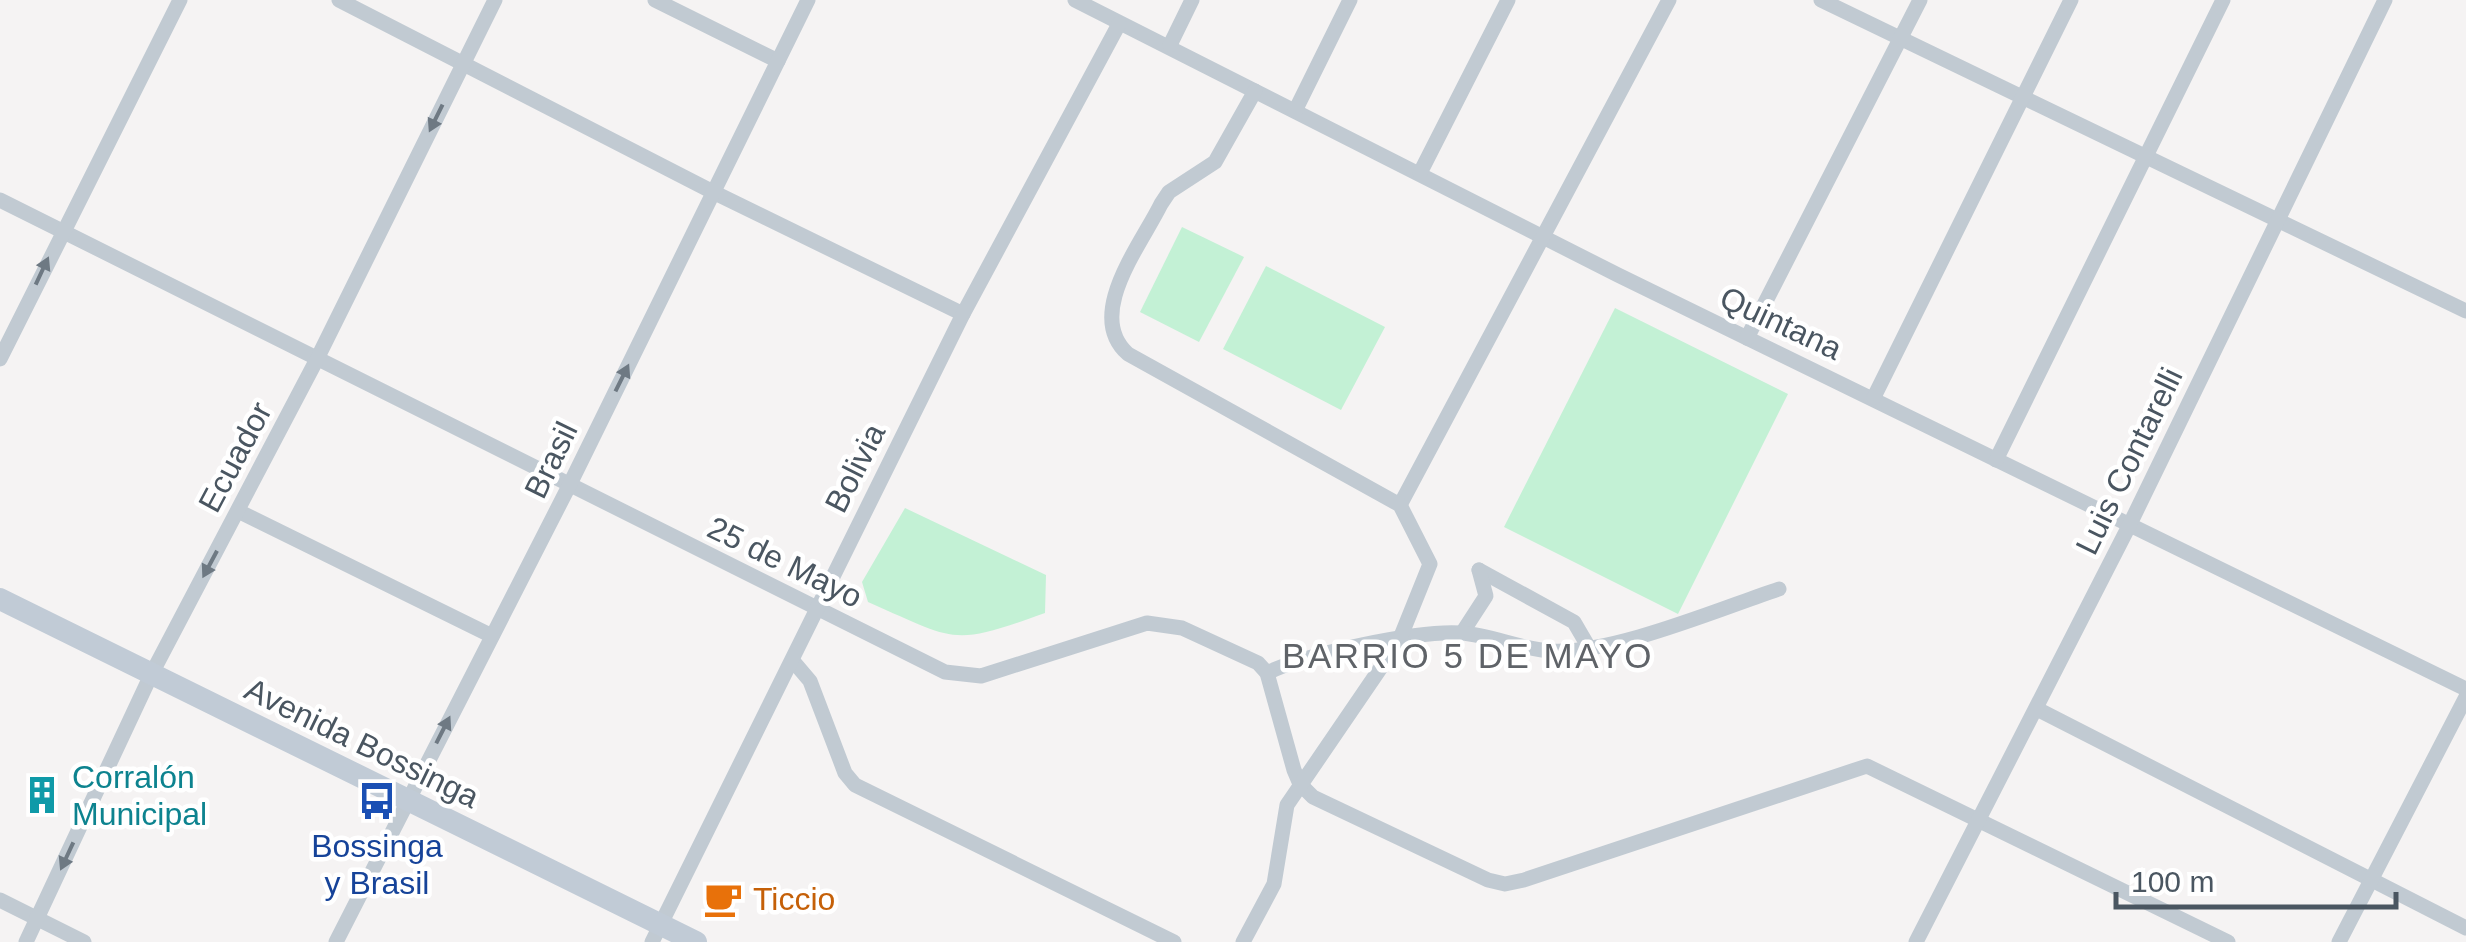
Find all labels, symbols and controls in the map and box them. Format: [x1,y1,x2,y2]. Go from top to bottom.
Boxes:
one-way arrow [428,104,445,133]
one-way arrow [33,256,50,285]
street label: Quintana [1715,279,1848,367]
street label: Luis Contarelli [2068,362,2190,560]
one-way arrow [613,363,630,392]
street label: Ecuador [191,396,279,518]
street label: Brasil [517,416,585,504]
street label: Bolivia [818,418,893,518]
street label: 25 de Mayo [702,509,868,615]
one-way arrow [201,550,218,579]
district label: BARRIO 5 DE MAYO [1282,636,1654,675]
street label: Avenida Bossinga [239,671,485,815]
one-way arrow [434,716,451,745]
place label: Corralón Municipal [72,759,207,832]
building icon: Corralón Municipal [21,774,63,816]
bus stop icon: Bossinga y Brasil [356,780,398,822]
place label: Bossinga y Brasil [311,828,443,901]
one-way arrow [59,841,75,871]
scale bar [2116,847,2396,909]
text: 100 m [2131,865,2214,898]
cafe icon: Ticcio [702,878,744,920]
place label: Ticcio [753,881,835,917]

